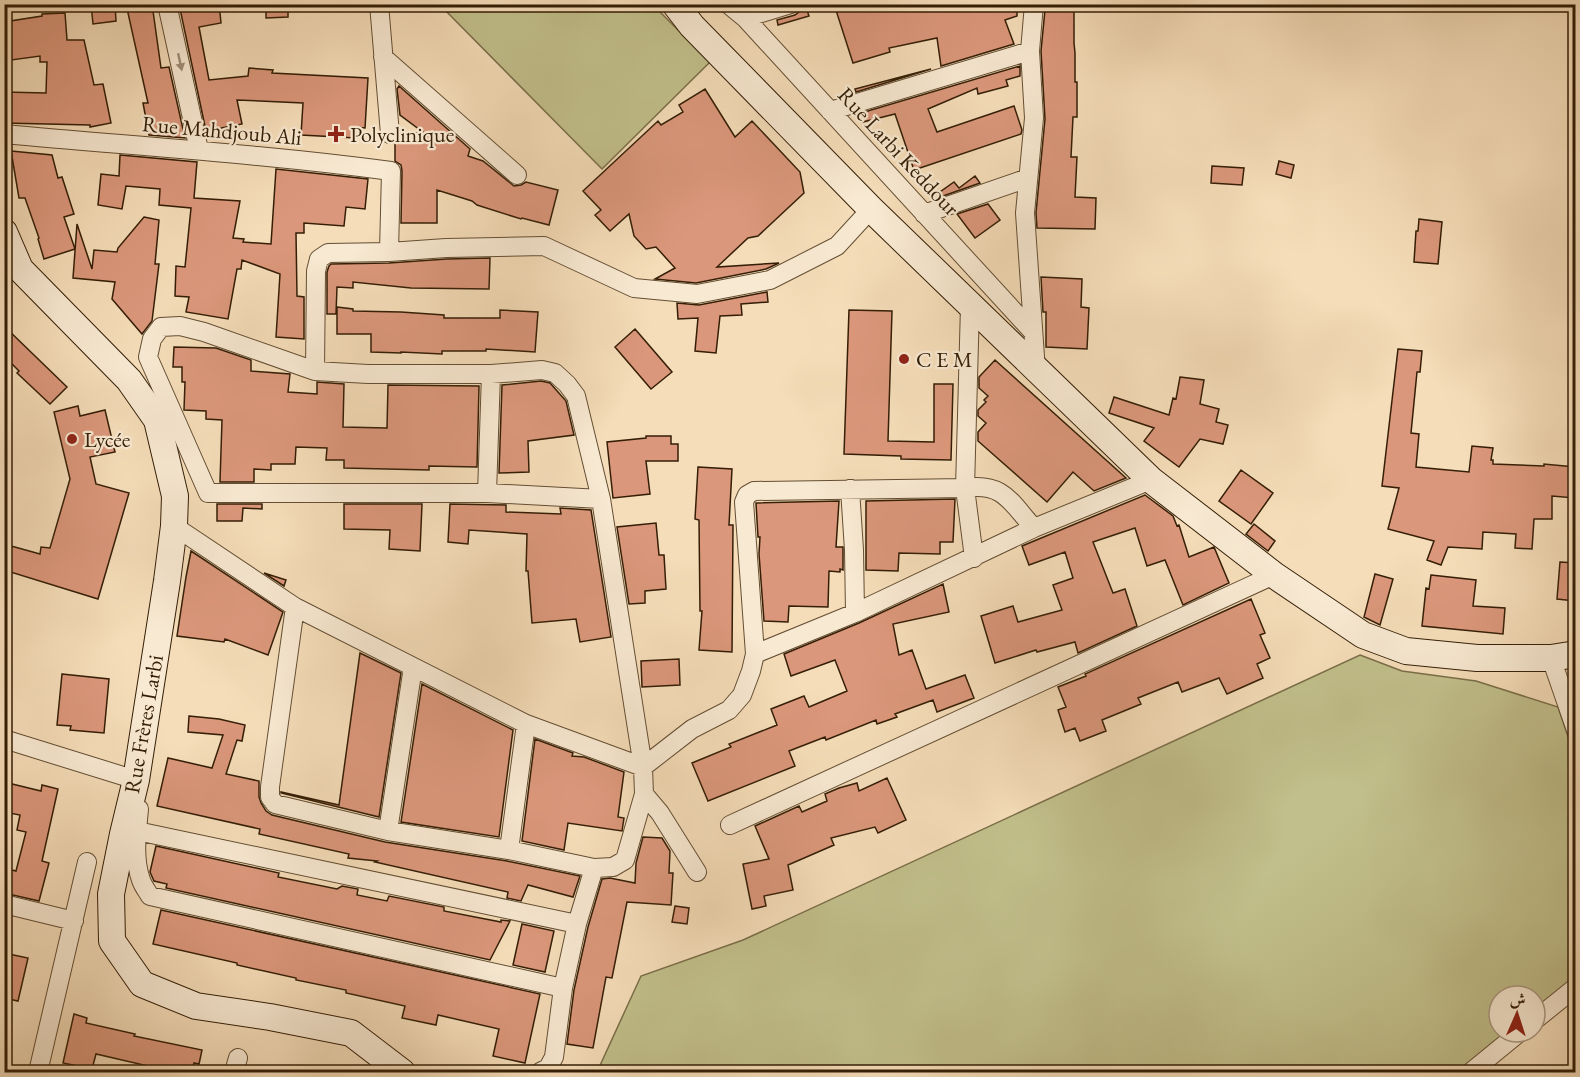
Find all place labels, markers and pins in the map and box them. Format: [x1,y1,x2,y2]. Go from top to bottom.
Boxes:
place label: Polyclinique [350,120,455,149]
marker: Polyclinique [327,125,345,143]
place label: C E M [916,345,973,374]
marker: C E M [897,352,911,366]
place label: Lycée [84,425,131,454]
marker: Lycée [65,432,79,446]

